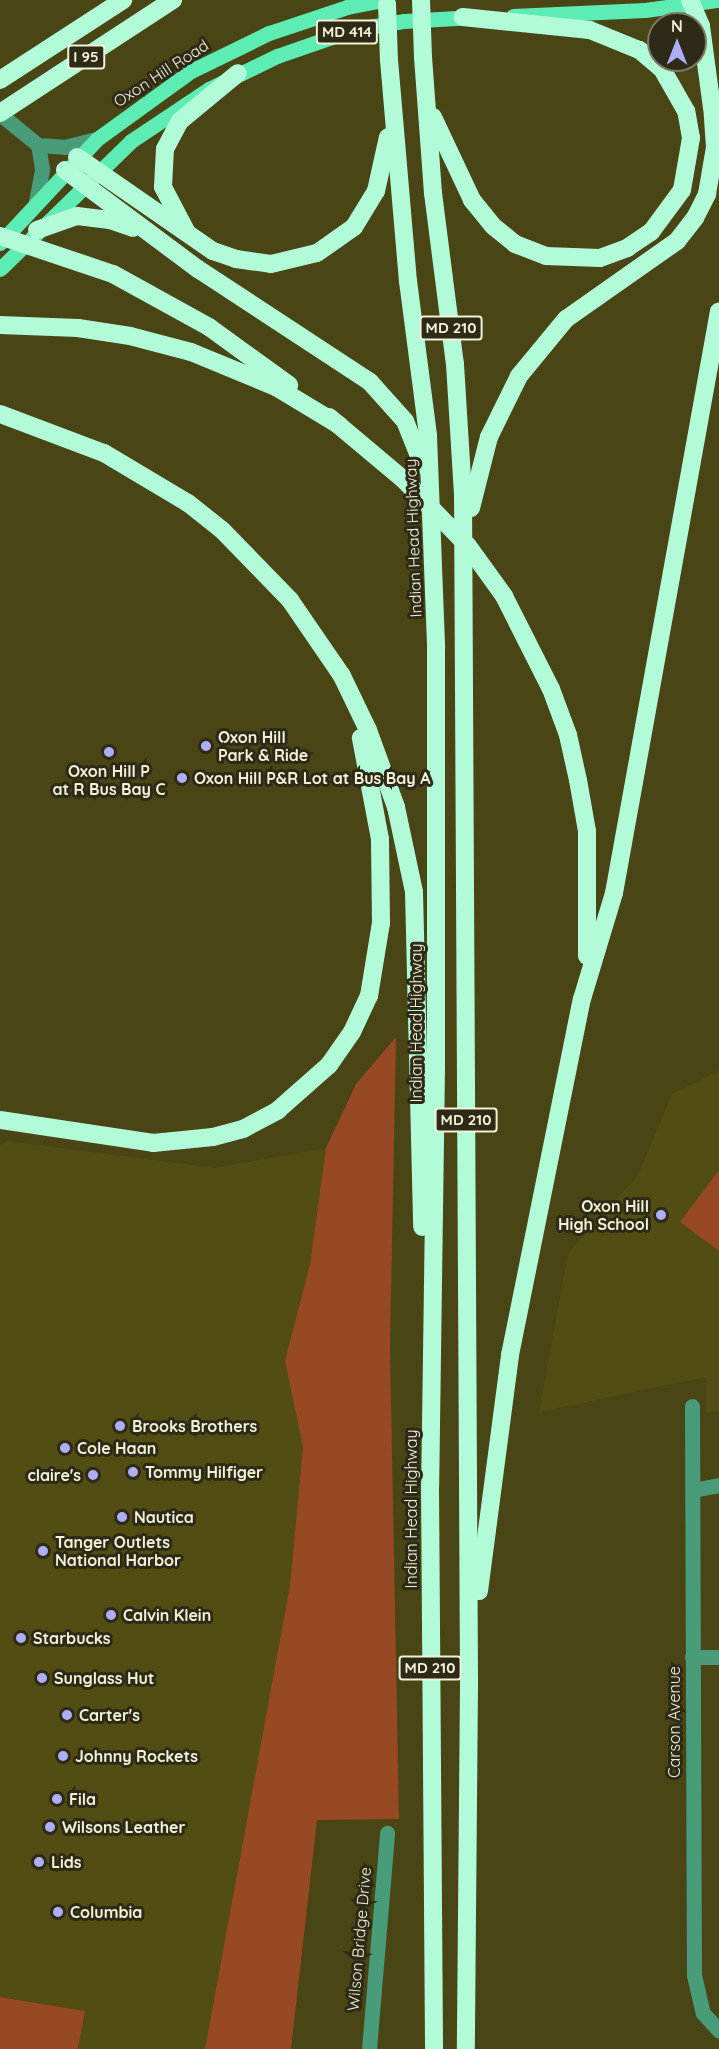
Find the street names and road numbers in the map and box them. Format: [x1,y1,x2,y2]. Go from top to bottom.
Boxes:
road number: MD 414 [316,20,378,44]
street label: Oxon Hill Road [110,35,212,111]
road number: I 95 [66,45,106,69]
road number: MD 210 [420,316,482,340]
street label: Indian Head Highway [401,458,425,618]
street label: Indian Head Highway [406,944,426,1102]
road number: MD 210 [434,1108,498,1132]
street label: Indian Head Highway [401,1430,421,1588]
road number: MD 210 [398,1656,462,1680]
street label: Carson Avenue [664,1666,684,1778]
street label: Wilson Bridge Drive [343,1866,375,2012]

